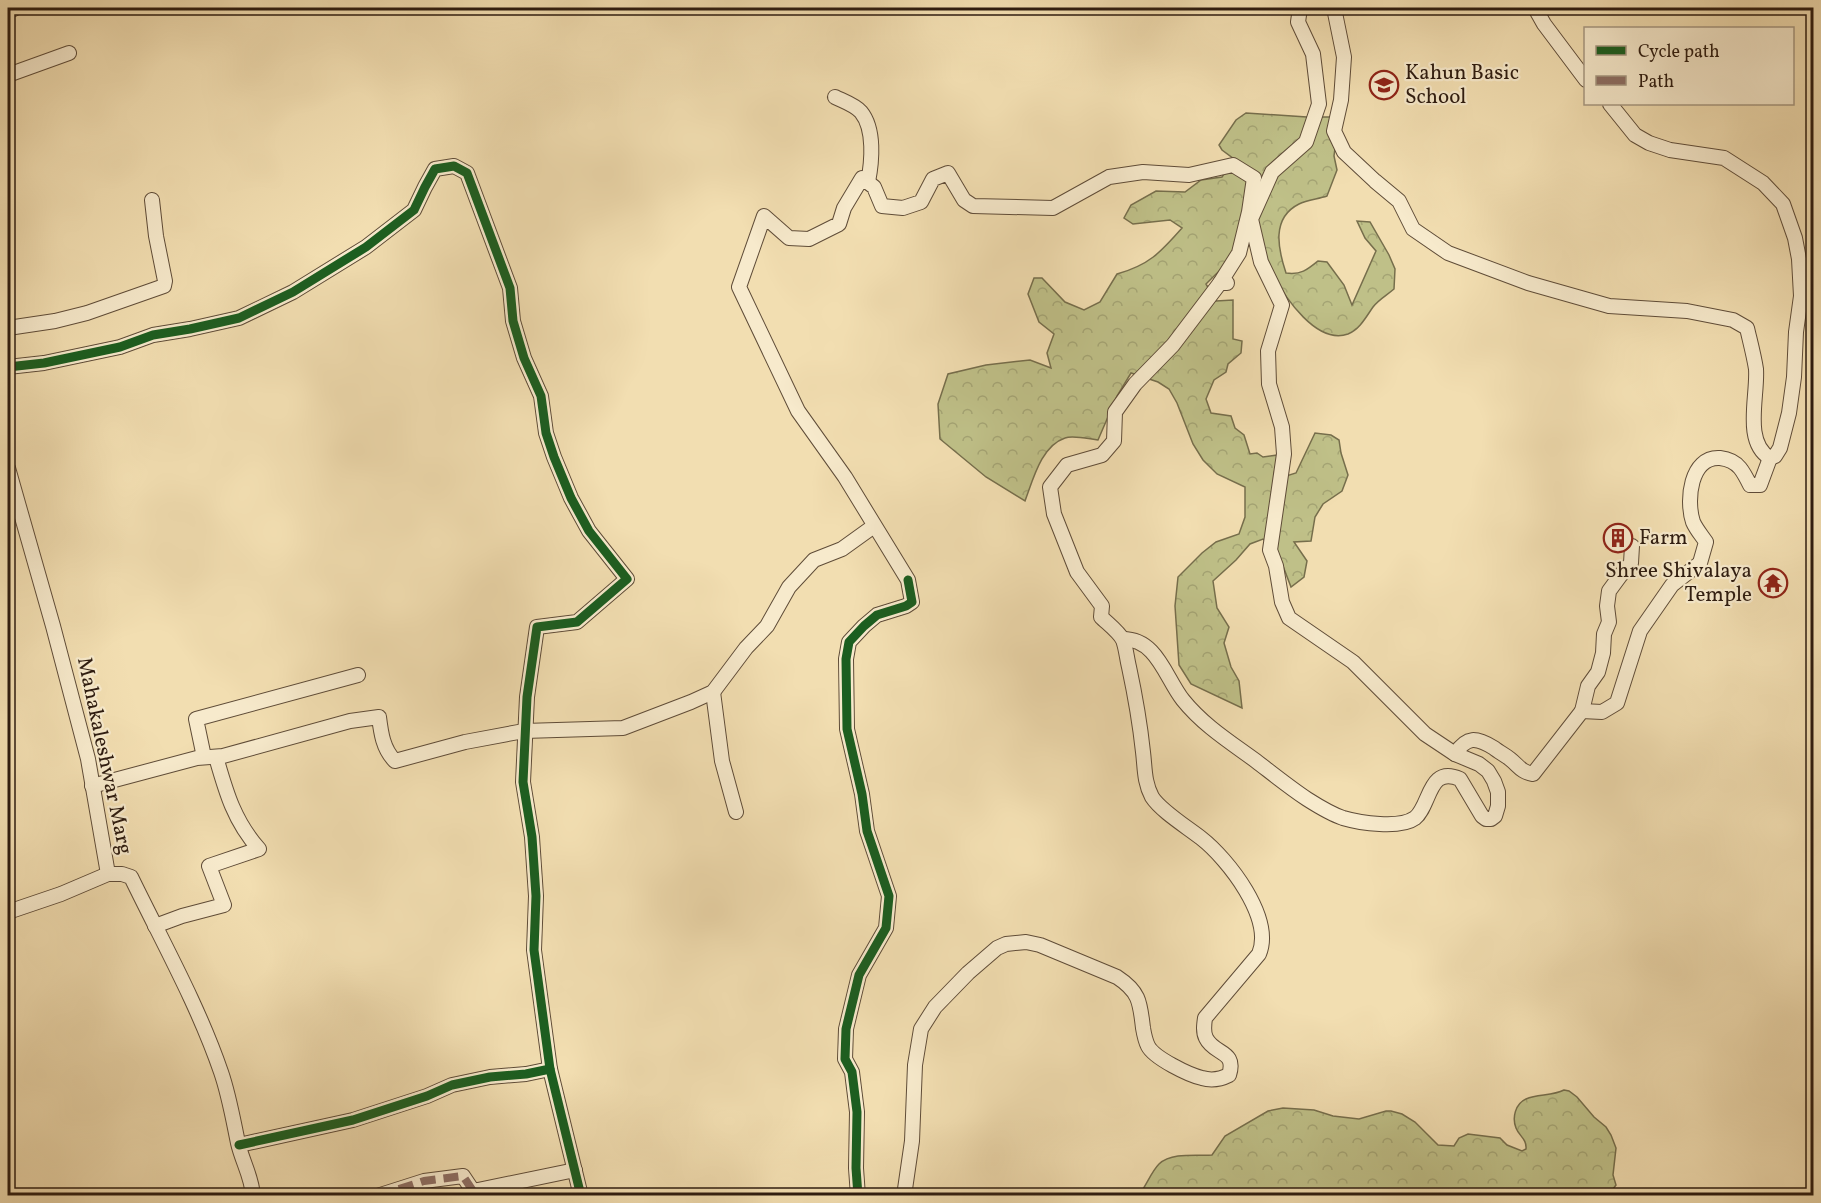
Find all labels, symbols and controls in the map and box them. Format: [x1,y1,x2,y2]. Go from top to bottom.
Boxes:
legend [1584,27,1794,105]
text: Cycle path [1638,40,1720,65]
place label: Kahun Basic School [1405,59,1519,112]
school or university icon: Kahun Basic School [1368,69,1400,101]
text: Path [1638,70,1674,95]
building icon: Farm [1602,522,1634,554]
place label: Farm [1639,524,1688,553]
place label: Shree Shivalaya Temple [1605,557,1752,610]
temple icon: Shree Shivalaya Temple [1757,567,1789,599]
street label: Mahakaleshwar Marg [69,655,139,857]

